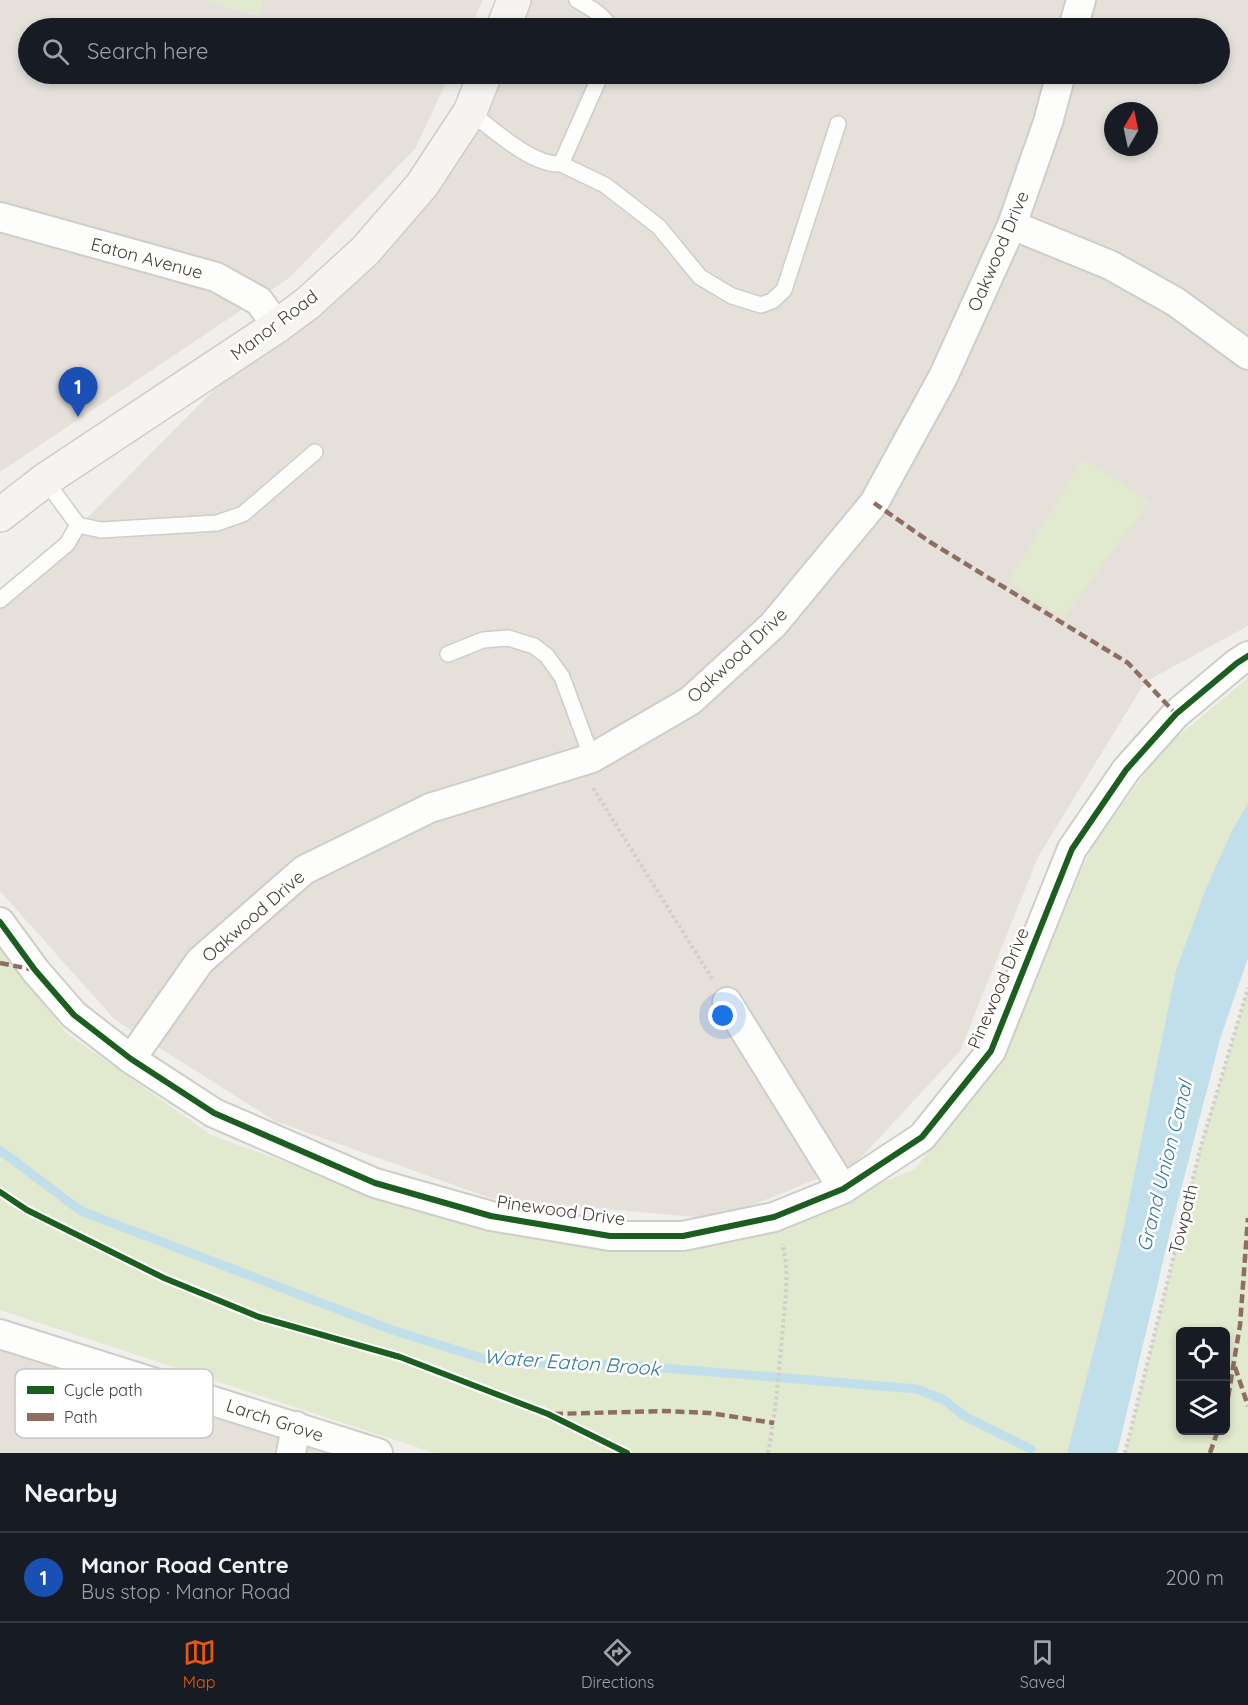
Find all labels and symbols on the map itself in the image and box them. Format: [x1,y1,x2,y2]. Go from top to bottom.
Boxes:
north arrow [1104,102,1158,156]
street label: Oakwood Drive [962,187,1034,315]
street label: Eaton Avenue [89,232,205,284]
street label: Manor Road [226,285,322,365]
pin: 1 [58,368,98,417]
street label: Oakwood Drive [682,603,792,707]
street label: Oakwood Drive [197,865,309,967]
street label: Pinewood Drive [962,924,1034,1052]
your location [708,1001,737,1030]
water label: Grand Union Canal [1131,1076,1198,1254]
street label: Towpath [1163,1182,1203,1256]
street label: Pinewood Drive [495,1190,627,1230]
water label: Water Eaton Brook [483,1343,663,1381]
legend [15,1369,213,1438]
text: Cycle path [64,1380,143,1400]
street label: Larch Grove [223,1393,327,1447]
text: Path [64,1407,98,1427]

